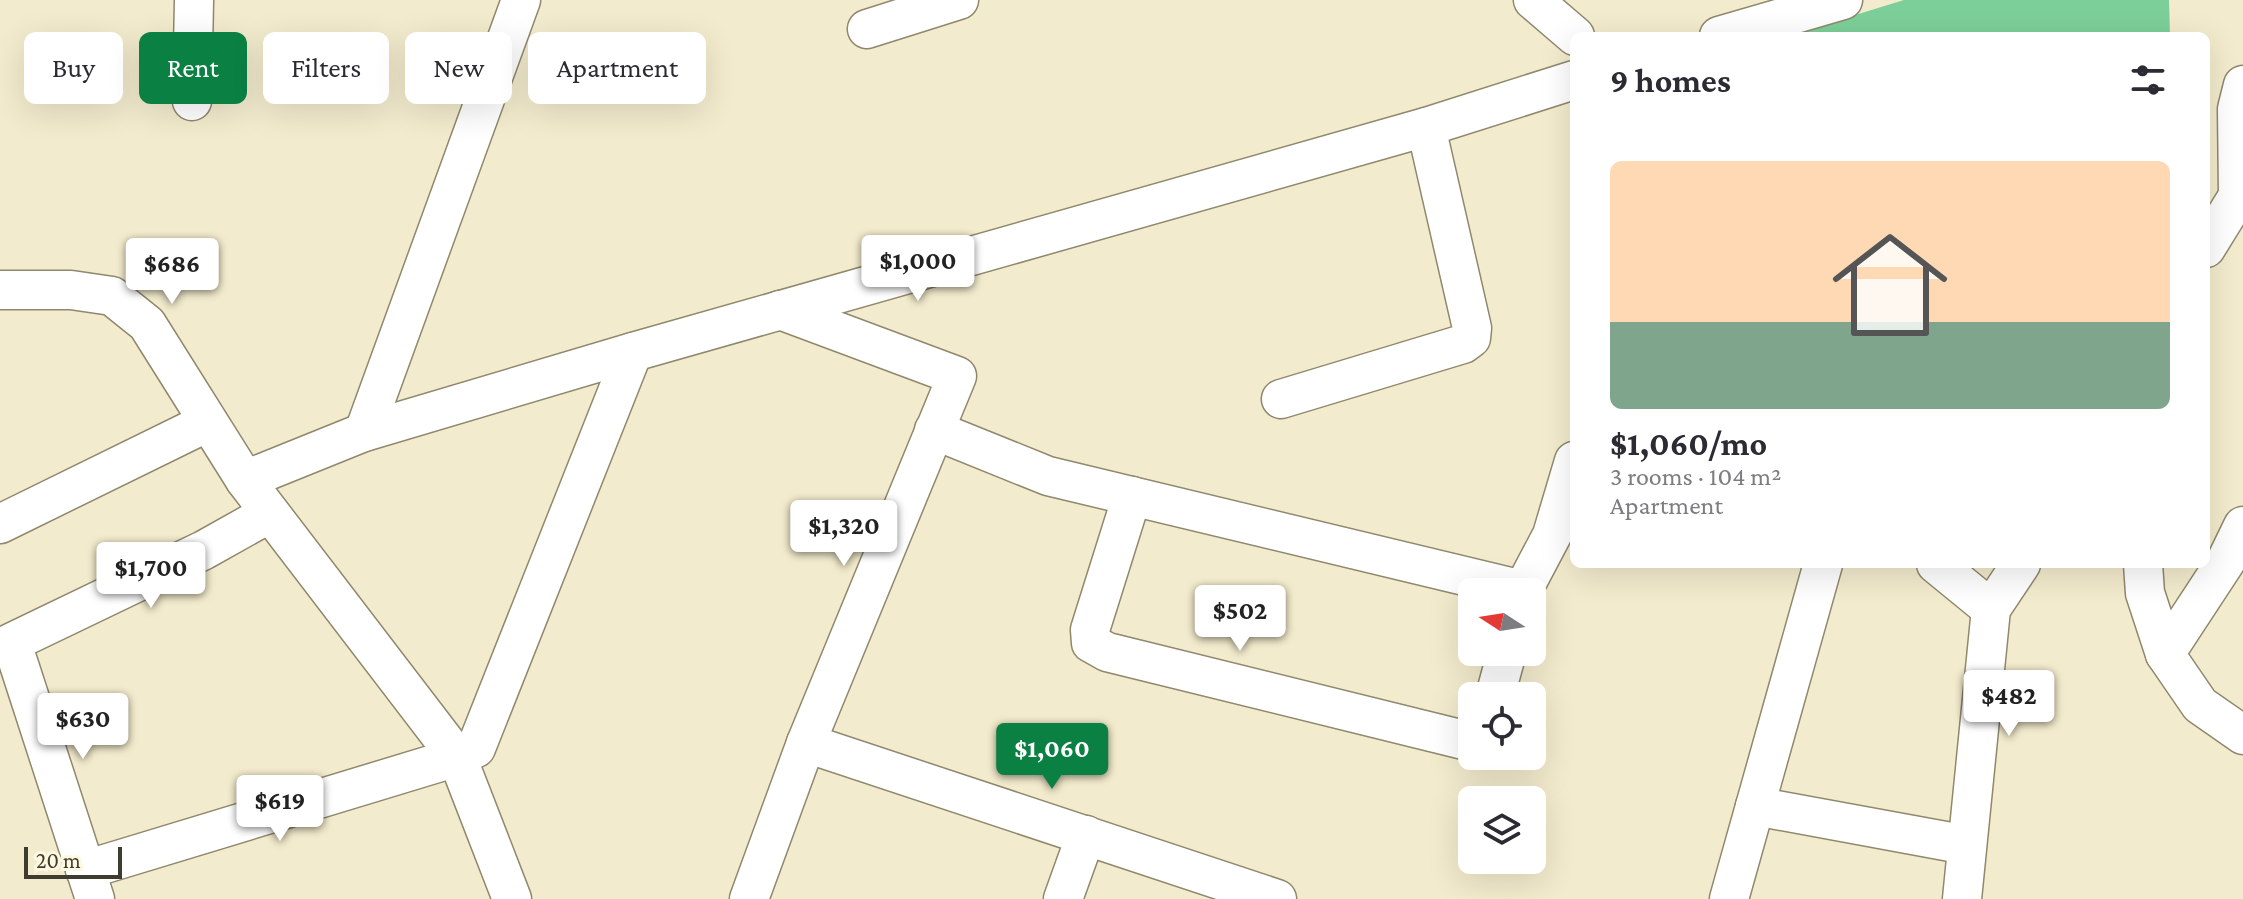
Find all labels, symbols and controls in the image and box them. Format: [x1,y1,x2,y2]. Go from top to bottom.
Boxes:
chip: Buy [24,32,123,104]
chip: Rent [139,32,247,104]
chip: Filters [263,32,389,104]
chip: New [405,32,512,104]
chip: Apartment [528,32,706,104]
icon: filters [2126,58,2170,102]
text: 9 homes [1610,62,1731,99]
icon: home [1818,213,1962,357]
pin: $1,000 [853,235,983,303]
pin: $686 [125,238,219,306]
text: $1,000 [879,246,957,275]
text: $686 [144,249,200,278]
text: $1,060/mo [1610,425,1767,462]
text: 3 rooms · 104 m² [1610,462,1781,491]
text: Apartment [1610,491,1723,520]
pin: $1,320 [779,500,909,568]
text: $1,320 [808,511,880,540]
pin: $1,700 [86,542,216,610]
text: $1,700 [114,553,188,582]
north arrow [1458,578,1546,666]
map controls [1458,578,1546,874]
pin: $502 [1193,585,1287,653]
text: $502 [1213,596,1267,625]
pin: $482 [1962,670,2056,738]
text: $482 [1981,681,2037,710]
button: locate [1458,682,1546,770]
pin: $630 [36,693,130,761]
text: $630 [55,704,111,733]
pin: $1,060 [987,723,1117,791]
text: $1,060 [1014,734,1090,763]
pin: $619 [233,775,327,843]
text: $619 [254,786,306,815]
button: layers [1458,786,1546,874]
scale bar [24,843,122,879]
text: 20 m [36,848,81,873]

